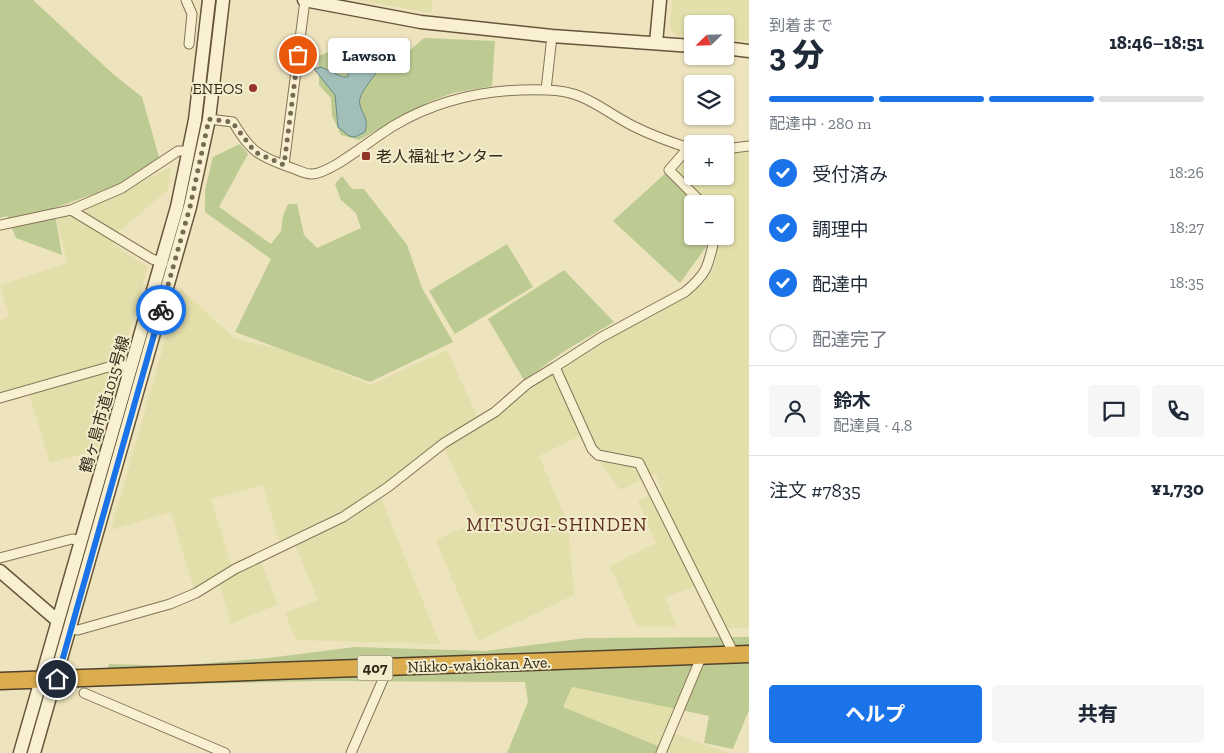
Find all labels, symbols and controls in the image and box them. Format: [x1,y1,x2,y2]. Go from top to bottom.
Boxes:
north arrow [684,15,734,65]
map controls [684,15,734,245]
text: 到着まで [769,16,833,35]
text: 18:46–18:51 [1109,31,1204,54]
pin [277,34,319,76]
text: 3 分 [769,36,824,74]
callout: Lawson [328,38,410,72]
icon: bag [284,41,312,69]
text: Lawson [342,46,396,65]
button: layers [684,75,734,125]
place label: ENEOS [192,79,243,98]
marker: ENEOS [247,82,259,94]
text: 配達中 · 280 m [769,114,871,133]
button: + [684,135,734,185]
place label: 老人福祉センター [376,147,504,166]
marker: 老人福祉センター [360,150,372,162]
icon: check [769,159,797,187]
text: 受付済み [812,163,888,186]
text: 18:26 [1169,163,1204,182]
button: − [684,195,734,245]
icon: check [769,214,797,242]
text: 調理中 [812,218,869,241]
text: 18:27 [1170,218,1204,237]
icon: check [769,269,797,297]
text: 配達中 [812,273,869,296]
text: 18:35 [1170,273,1204,292]
courier [136,285,186,335]
icon: bike [147,296,175,324]
text: 配達完了 [812,328,888,351]
street label: 鶴ヶ島市道1015号線 [76,333,133,475]
button: person [769,385,821,437]
button: chat [1088,385,1140,437]
button: phone [1152,385,1204,437]
text: 鈴木 [833,389,871,412]
text: 配達員 · 4.8 [833,416,912,435]
text: ¥1,730 [1151,477,1204,500]
text: 注文 #7835 [769,479,861,502]
district label: MITSUGI-SHINDEN [466,513,648,536]
street label: Nikko-wakiokan Ave. [407,652,551,676]
road number: 407 [358,656,392,680]
pin [36,658,78,700]
icon: home [43,665,71,693]
button: ヘルプ [769,685,982,743]
button: 共有 [992,685,1204,743]

